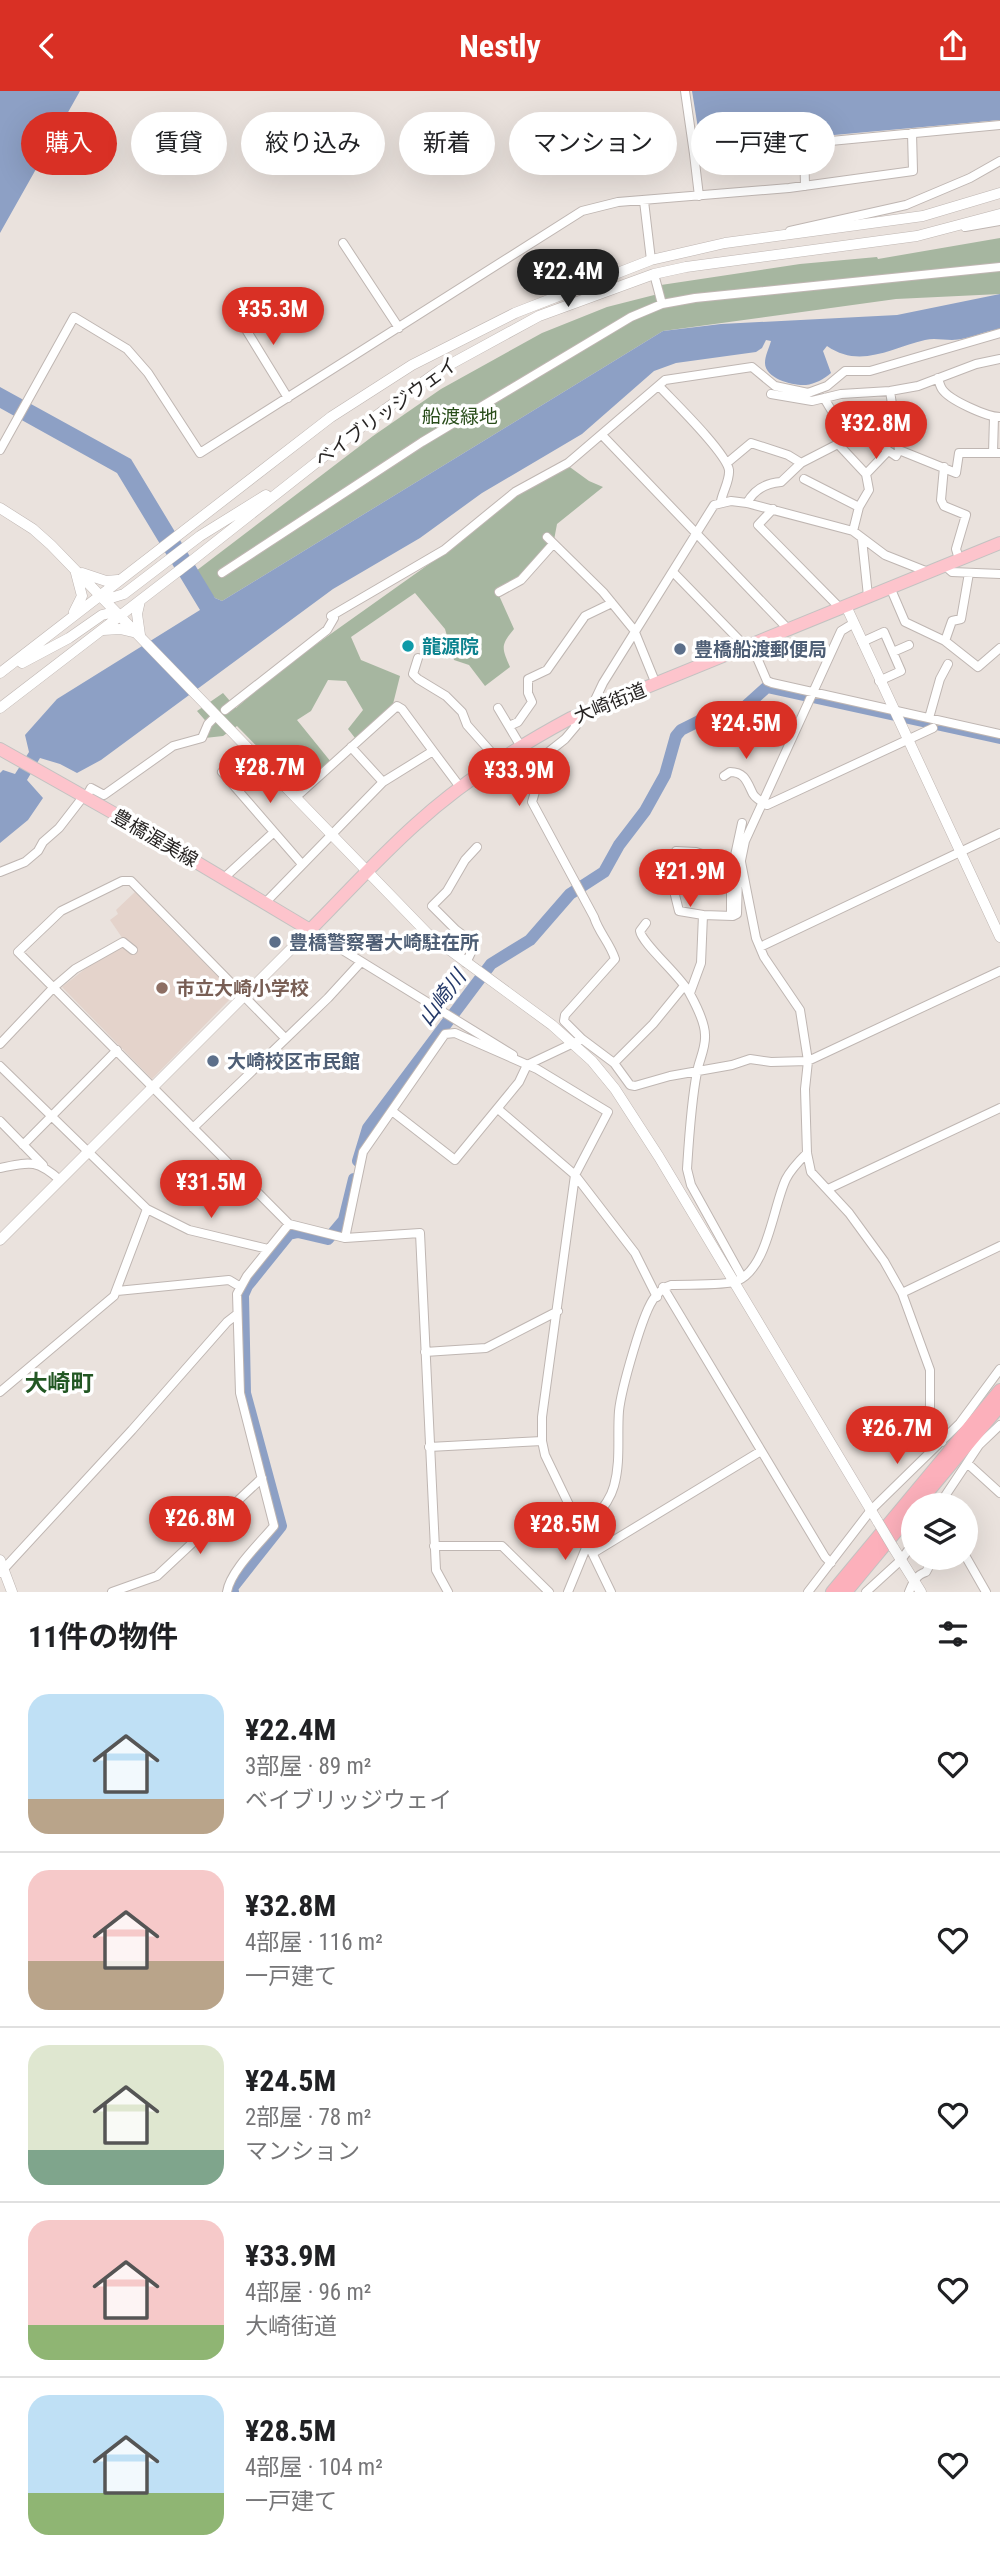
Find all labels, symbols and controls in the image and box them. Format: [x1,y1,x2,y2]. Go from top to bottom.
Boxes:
icon: back [28,27,66,65]
text: Nestly [459,27,541,65]
icon: share [934,27,972,65]
chip: 購入 [21,112,117,175]
chip: 賃貸 [131,112,227,175]
chip: 絞り込み [241,112,385,175]
chip: 新着 [399,112,495,175]
chip: マンション [509,112,677,175]
chip: 一戸建て [691,112,835,175]
pin: ¥22.4M [511,249,625,309]
text: ¥22.4M [533,258,603,285]
pin: ¥35.3M [216,287,330,347]
text: ¥35.3M [238,296,308,323]
street label: ベイブリッジウェイ [310,352,462,472]
pin: ¥32.8M [819,401,933,461]
park label: 船渡緑地 [422,405,498,428]
text: ¥32.8M [841,410,911,437]
place label: 龍源院 [422,635,479,658]
marker: 龍源院 [400,638,416,654]
place label: 豊橋船渡郵便局 [694,638,827,661]
marker: 豊橋船渡郵便局 [672,641,688,657]
street label: 大崎街道 [570,678,650,728]
pin: ¥24.5M [689,701,803,761]
text: ¥24.5M [711,710,781,737]
pin: ¥28.7M [213,745,327,805]
pin: ¥33.9M [462,749,576,808]
text: ¥28.7M [235,754,305,781]
text: ¥33.9M [484,757,554,784]
street label: 豊橋渥美線 [108,804,202,872]
pin: ¥21.9M [633,849,747,909]
text: ¥21.9M [655,858,725,885]
place label: 豊橋警察署大崎駐在所 [289,931,479,954]
marker: 豊橋警察署大崎駐在所 [267,934,283,950]
water label: 山崎川 [413,964,472,1030]
place label: 市立大崎小学校 [176,977,309,1000]
marker: 市立大崎小学校 [154,980,170,996]
place label: 大崎校区市民館 [227,1050,360,1073]
marker: 大崎校区市民館 [205,1053,221,1069]
pin: ¥31.5M [154,1161,268,1220]
text: ¥31.5M [176,1169,246,1196]
district label: 大崎町 [25,1370,94,1397]
pin: ¥26.7M [840,1407,954,1466]
text: ¥26.7M [862,1415,932,1442]
map controls [901,1493,978,1570]
button: layers [901,1493,978,1570]
pin: ¥26.8M [143,1497,257,1556]
pin: ¥28.5M [508,1503,622,1562]
text: ¥26.8M [165,1505,235,1532]
text: ¥28.5M [530,1511,600,1538]
icon: filters [934,1615,972,1653]
text: 11件の物件 [28,1619,178,1654]
text: ¥22.4M [245,1712,336,1747]
icon: home [84,1722,168,1806]
icon: heart [934,1745,972,1783]
text: 3部屋 · 89 m² [245,1753,371,1780]
text: ベイブリッジウェイ [245,1787,452,1814]
text: ¥32.8M [245,1888,336,1923]
icon: home [84,1898,168,1982]
icon: heart [934,1921,972,1959]
text: 4部屋 · 116 m² [245,1929,383,1956]
text: 一戸建て [245,1963,337,1990]
text: ¥24.5M [245,2063,336,2098]
icon: home [84,2073,168,2157]
icon: heart [934,2096,972,2134]
text: 2部屋 · 78 m² [245,2104,371,2131]
text: マンション [245,2138,360,2165]
text: ¥33.9M [245,2238,336,2273]
icon: home [84,2248,168,2332]
icon: heart [934,2271,972,2309]
text: 4部屋 · 96 m² [245,2279,371,2306]
text: 大崎街道 [245,2313,337,2340]
text: ¥28.5M [245,2413,336,2448]
icon: home [84,2423,168,2507]
icon: heart [934,2446,972,2484]
text: 4部屋 · 104 m² [245,2454,383,2481]
text: 一戸建て [245,2488,337,2515]

